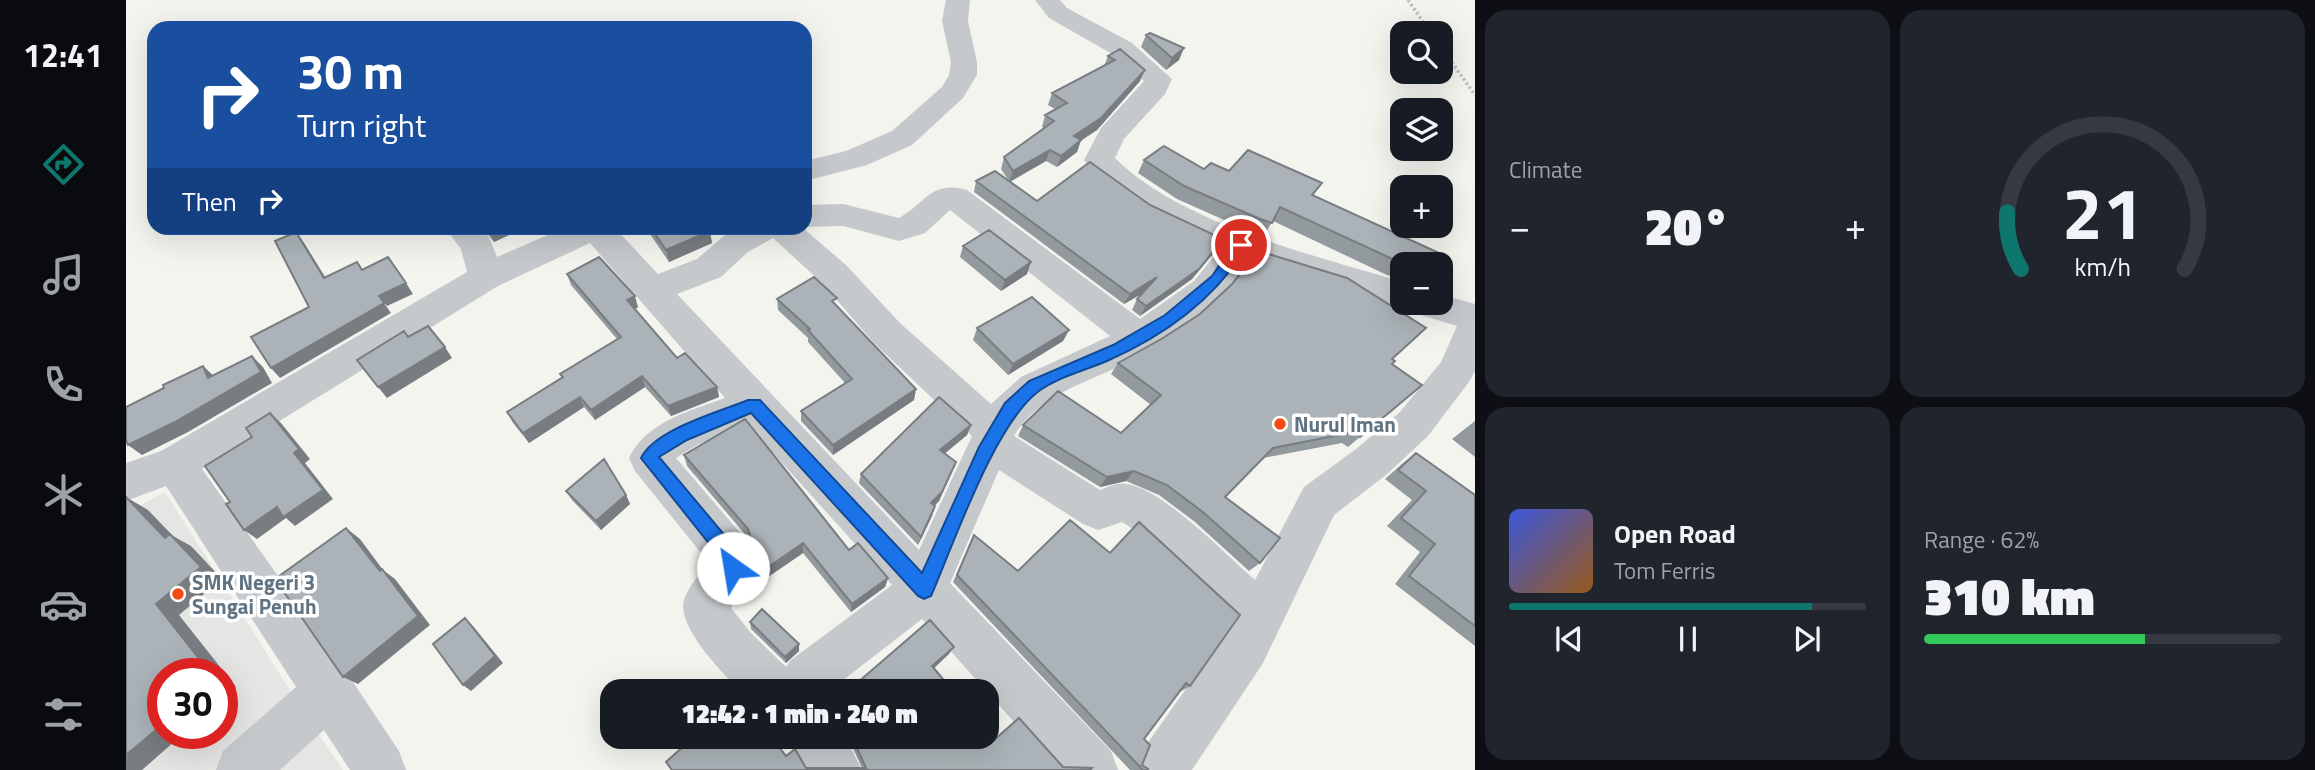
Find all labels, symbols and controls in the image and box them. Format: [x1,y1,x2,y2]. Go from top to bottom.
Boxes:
map controls [1390,21,1453,315]
button: search [1390,21,1453,84]
text: 12:41 [23,31,103,79]
text: 30 m [297,33,404,108]
icon: right [182,49,273,140]
button: layers [1390,98,1453,161]
text: Turn right [297,101,426,149]
icon: directions [39,140,88,189]
text: Climate [1509,152,1582,187]
text: 21 [2062,158,2143,268]
button: + [1390,175,1453,238]
text: Then [182,182,237,221]
icon: right [251,182,289,220]
text: 20° [1645,186,1730,265]
text: − [1509,197,1530,255]
text: + [1845,197,1866,255]
pin [1211,215,1271,275]
icon: arrive [1222,226,1260,264]
text: km/h [2074,248,2131,286]
icon: music [39,250,88,299]
button: − [1390,252,1453,315]
icon: phone [39,360,88,409]
place label: Nurul Iman [1294,408,1396,440]
marker: Nurul Iman [1272,416,1288,432]
icon: climate [39,470,88,519]
text: Open Road [1614,514,1736,553]
text: Range · 62% [1924,522,2039,557]
position arrow [696,531,770,605]
text: Tom Ferris [1614,553,1715,588]
text: 310 km [1924,556,2095,635]
place label: SMK Negeri 3 Sungai Penuh [192,566,317,622]
icon: car [39,580,88,629]
marker: SMK Negeri 3 Sungai Penuh [170,586,186,602]
icon: previous [1550,620,1588,658]
icon: pause [1669,620,1707,658]
icon: next [1788,620,1826,658]
speed limit sign: 30 [147,658,238,749]
icon: filters [39,690,88,739]
text: 12:42 · 1 min · 240 m [681,694,918,733]

